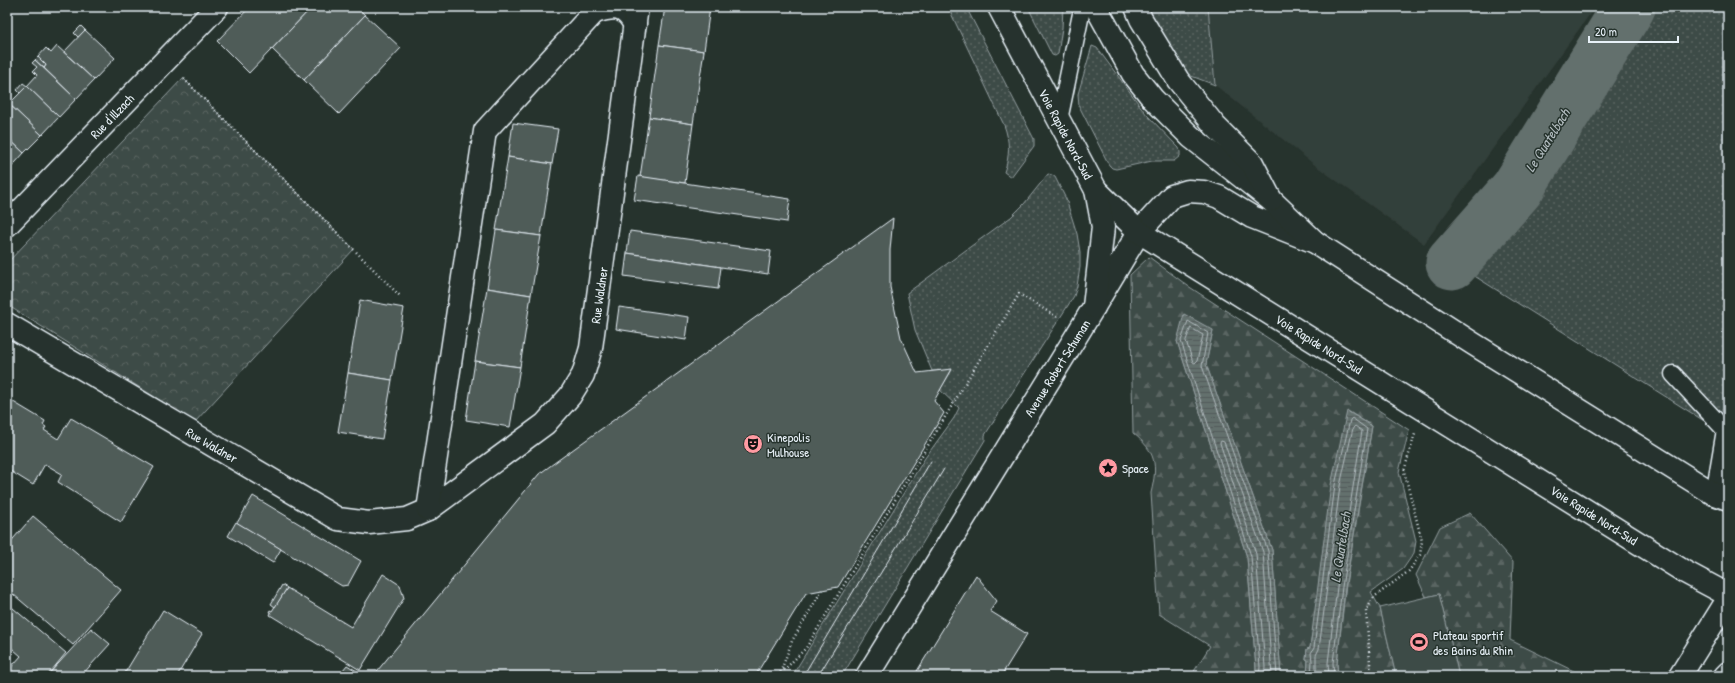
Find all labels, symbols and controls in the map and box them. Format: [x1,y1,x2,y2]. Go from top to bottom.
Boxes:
scale bar [1589,18,1678,44]
text: 20 m [1595,23,1617,40]
street label: Voie Rapide Nord-Sud [1035,86,1097,182]
street label: Rue d'Illzach [86,89,138,143]
water label: Le Quatelbach [1520,104,1574,175]
street label: Rue Waldner [586,266,612,324]
street label: Voie Rapide Nord-Sud [1272,310,1366,378]
street label: Avenue Robert Schuman [1020,316,1094,420]
street label: Rue Waldner [183,423,241,467]
place label: Kinepolis Mulhouse [767,428,810,461]
theatre icon: Kinepolis Mulhouse [742,433,764,455]
place icon: Space [1097,457,1119,479]
place label: Space [1122,459,1149,477]
street label: Voie Rapide Nord-Sud [1547,481,1641,549]
water label: Le Quatelbach [1325,509,1355,584]
place label: Plateau sportif des Bains du Rhin [1433,626,1513,659]
sports icon: Plateau sportif des Bains du Rhin [1408,631,1430,653]

